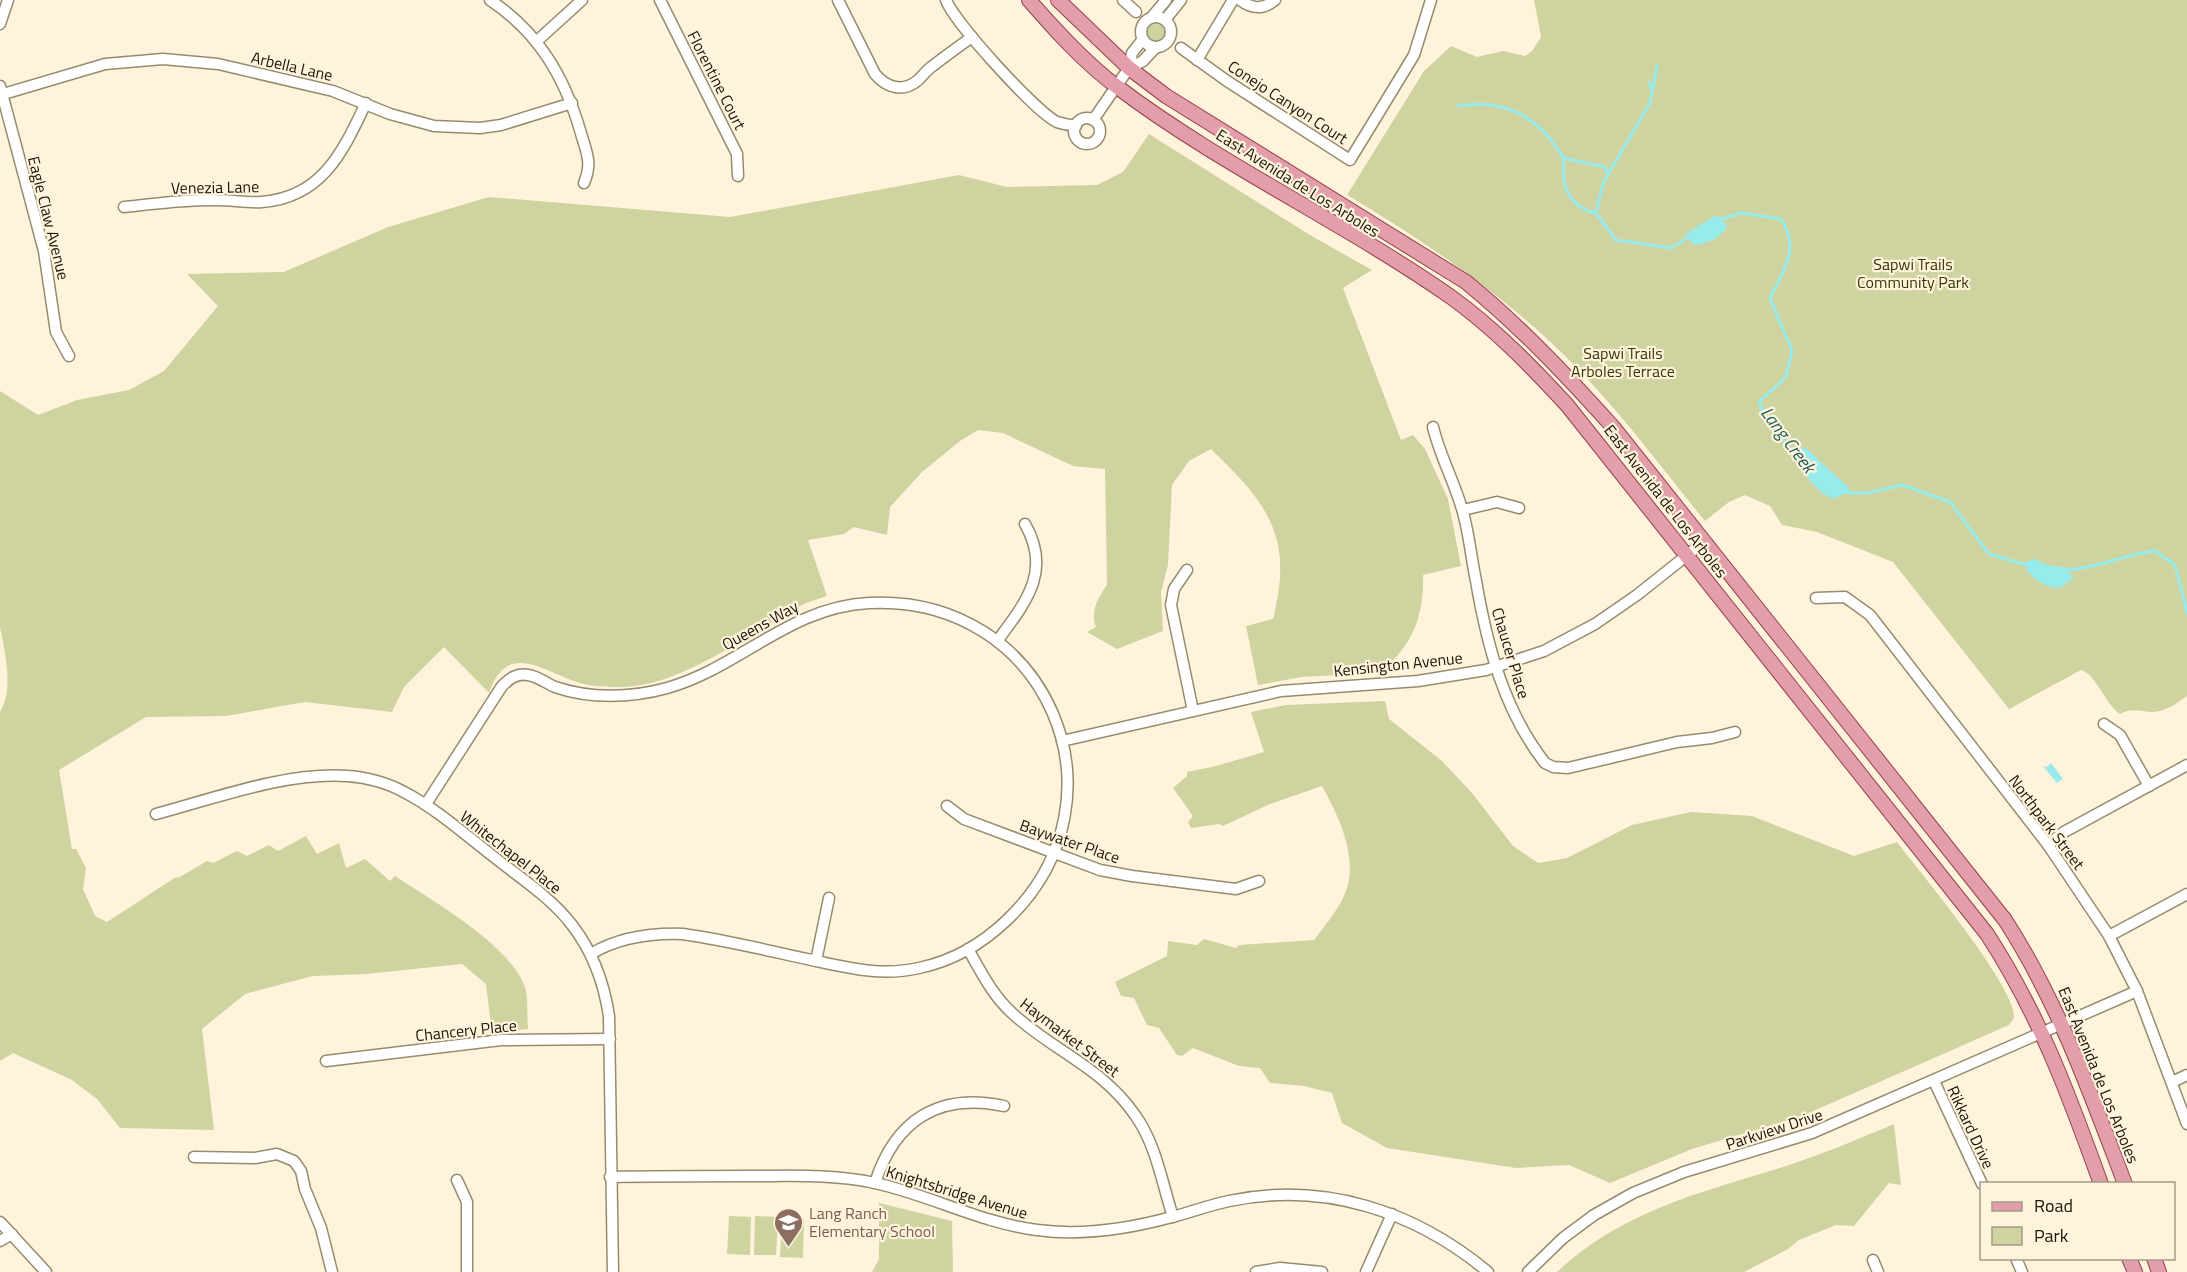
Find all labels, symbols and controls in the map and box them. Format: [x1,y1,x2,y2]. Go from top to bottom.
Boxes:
street label: Florentine Court [682,26,752,134]
street label: Arbella Lane [249,45,335,87]
street label: Conejo Canyon Court [1223,54,1353,150]
street label: East Avenida de Los Arboles [1212,123,1384,243]
street label: Eagle Claw Avenue [22,154,76,282]
street label: Venezia Lane [171,174,259,200]
park label: Sapwi Trails Community Park [1857,252,1969,294]
park label: Sapwi Trails Arboles Terrace [1571,341,1675,383]
water label: Lang Creek [1754,401,1824,480]
street label: East Avenida de Los Arboles [1598,419,1734,583]
street label: Queens Way [717,594,803,656]
street label: Chaucer Place [1486,605,1536,701]
street label: Kensington Avenue [1332,645,1464,683]
street label: Northpark Street [2003,770,2091,875]
street label: Whitechapel Place [455,805,567,899]
street label: Baywater Place [1017,813,1123,869]
street label: East Avenida de Los Arboles [2053,983,2145,1167]
street label: Haymarket Street [1015,992,1125,1083]
street label: Chancery Place [414,1013,518,1047]
street label: Rikkard Drive [1941,1082,2001,1172]
street label: Parkview Drive [1722,1102,1826,1156]
street label: Knightsbridge Avenue [883,1159,1031,1225]
legend [1980,1182,2175,1260]
text: Road [2034,1192,2073,1219]
place label: Lang Ranch Elementary School [809,1201,935,1243]
school or university icon: Lang Ranch Elementary School [772,1206,804,1248]
text: Park [2034,1222,2069,1249]

